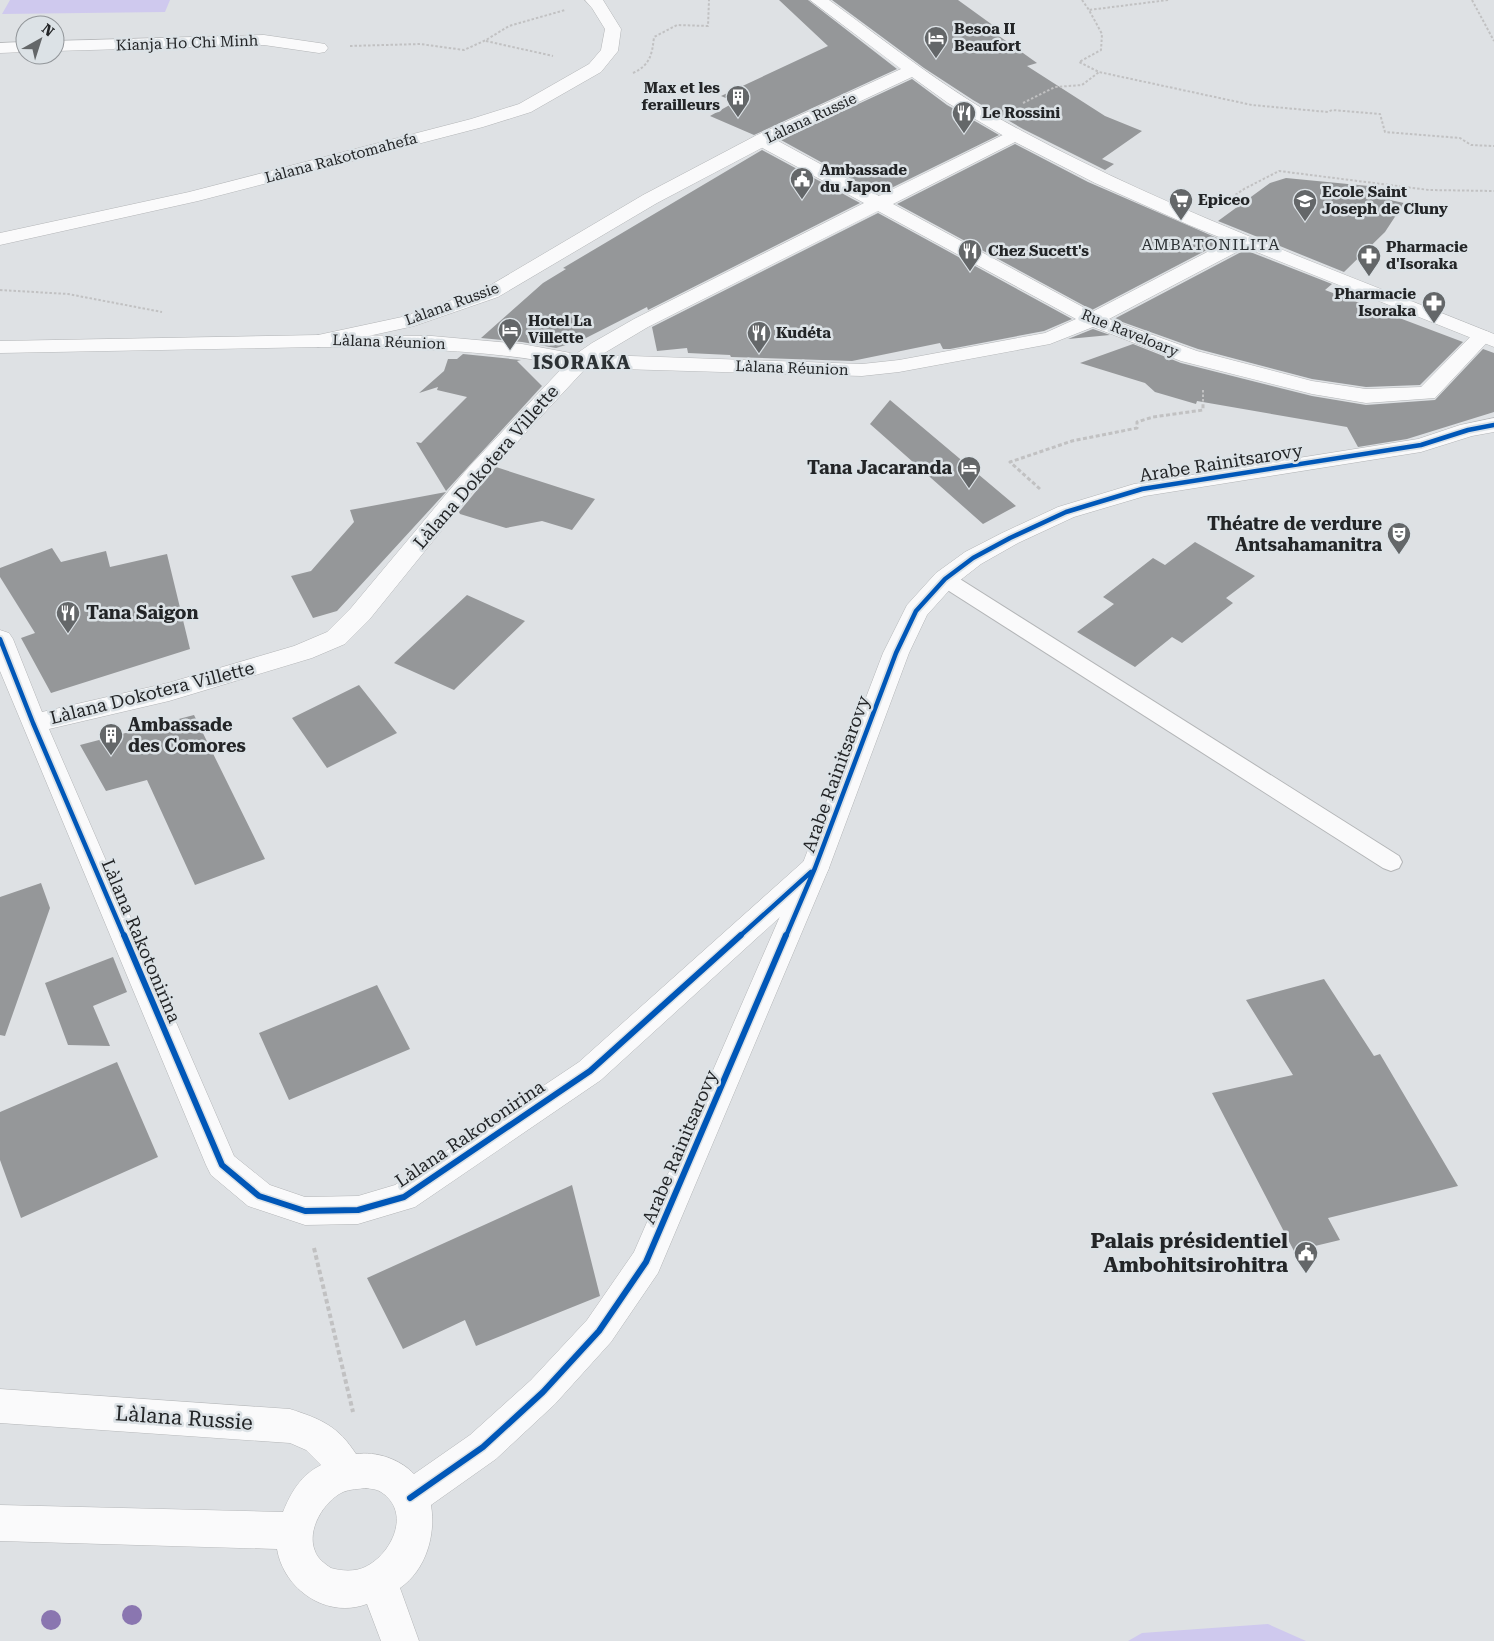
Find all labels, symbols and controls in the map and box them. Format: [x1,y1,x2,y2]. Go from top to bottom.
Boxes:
north arrow [15,15,65,65]
text: N [39,20,58,40]
place label: Besoa II Beaufort [954,20,1021,55]
hotel icon: Besoa II Beaufort [923,25,949,59]
street label: Kianja Ho Chi Minh [116,32,259,54]
place label: Max et les ferailleurs [642,79,720,114]
building icon: Max et les ferailleurs [725,84,751,118]
street label: Làlana Russie [763,89,859,147]
restaurant icon: Le Rossini [951,100,977,134]
place label: Le Rossini [982,104,1060,122]
street label: Làlana Rakotomahefa [263,129,419,187]
place label: Ambassade du Japon [820,161,907,196]
public building icon: Ambassade du Japon [789,166,815,200]
place label: Ecole Saint Joseph de Cluny [1322,183,1448,218]
supermarket icon: Epiceo [1168,187,1194,221]
school or university icon: Ecole Saint Joseph de Cluny [1292,188,1318,222]
place label: Epiceo [1198,191,1250,209]
district label: AMBATONILITA [1142,235,1280,254]
restaurant icon: Chez Sucett's [957,238,983,272]
place label: Pharmacie d'Isoraka [1386,238,1468,273]
place label: Chez Sucett's [988,242,1089,260]
pharmacy icon: Pharmacie d'Isoraka [1356,243,1382,277]
street label: Làlana Russie [403,279,501,329]
place label: Pharmacie Isoraka [1334,285,1416,320]
pharmacy icon: Pharmacie Isoraka [1421,290,1447,324]
street label: Rue Raveloary [1079,305,1181,361]
place label: Hotel La Villette [528,312,592,347]
hotel icon: Hotel La Villette [497,317,523,351]
restaurant icon: Kudéta [746,320,772,354]
place label: Kudéta [776,324,831,342]
street label: Làlana Réunion [332,331,446,353]
district label: ISORAKA [533,351,631,374]
street label: Làlana Réunion [735,357,849,379]
street label: Làlana Dokotera Villette [409,381,562,553]
street label: Arabe Rainitsarovy [1138,439,1304,486]
hotel icon: Tana Jacaranda [956,455,982,489]
place label: Tana Jacaranda [807,457,952,478]
place label: Théatre de verdure Antsahamanitra [1207,513,1382,555]
theatre icon: Théatre de verdure Antsahamanitra [1386,521,1412,555]
restaurant icon: Tana Saigon [55,600,81,634]
place label: Tana Saigon [86,602,199,623]
street label: Làlana Dokotera Villette [48,657,256,728]
street label: Arabe Rainitsarovy [797,692,874,855]
place label: Ambassade des Comores [128,714,246,756]
building icon: Ambassade des Comores [98,722,124,756]
street label: Làlana Rakotonirina [97,856,186,1026]
street label: Arabe Rainitsarovy [638,1066,722,1227]
street label: Làlana Rakotonirina [391,1076,549,1191]
place label: Palais présidentiel Ambohitsirohitra [1090,1229,1289,1277]
public building icon: Palais présidentiel Ambohitsirohitra [1293,1240,1319,1274]
street label: Làlana Russie [114,1401,254,1435]

